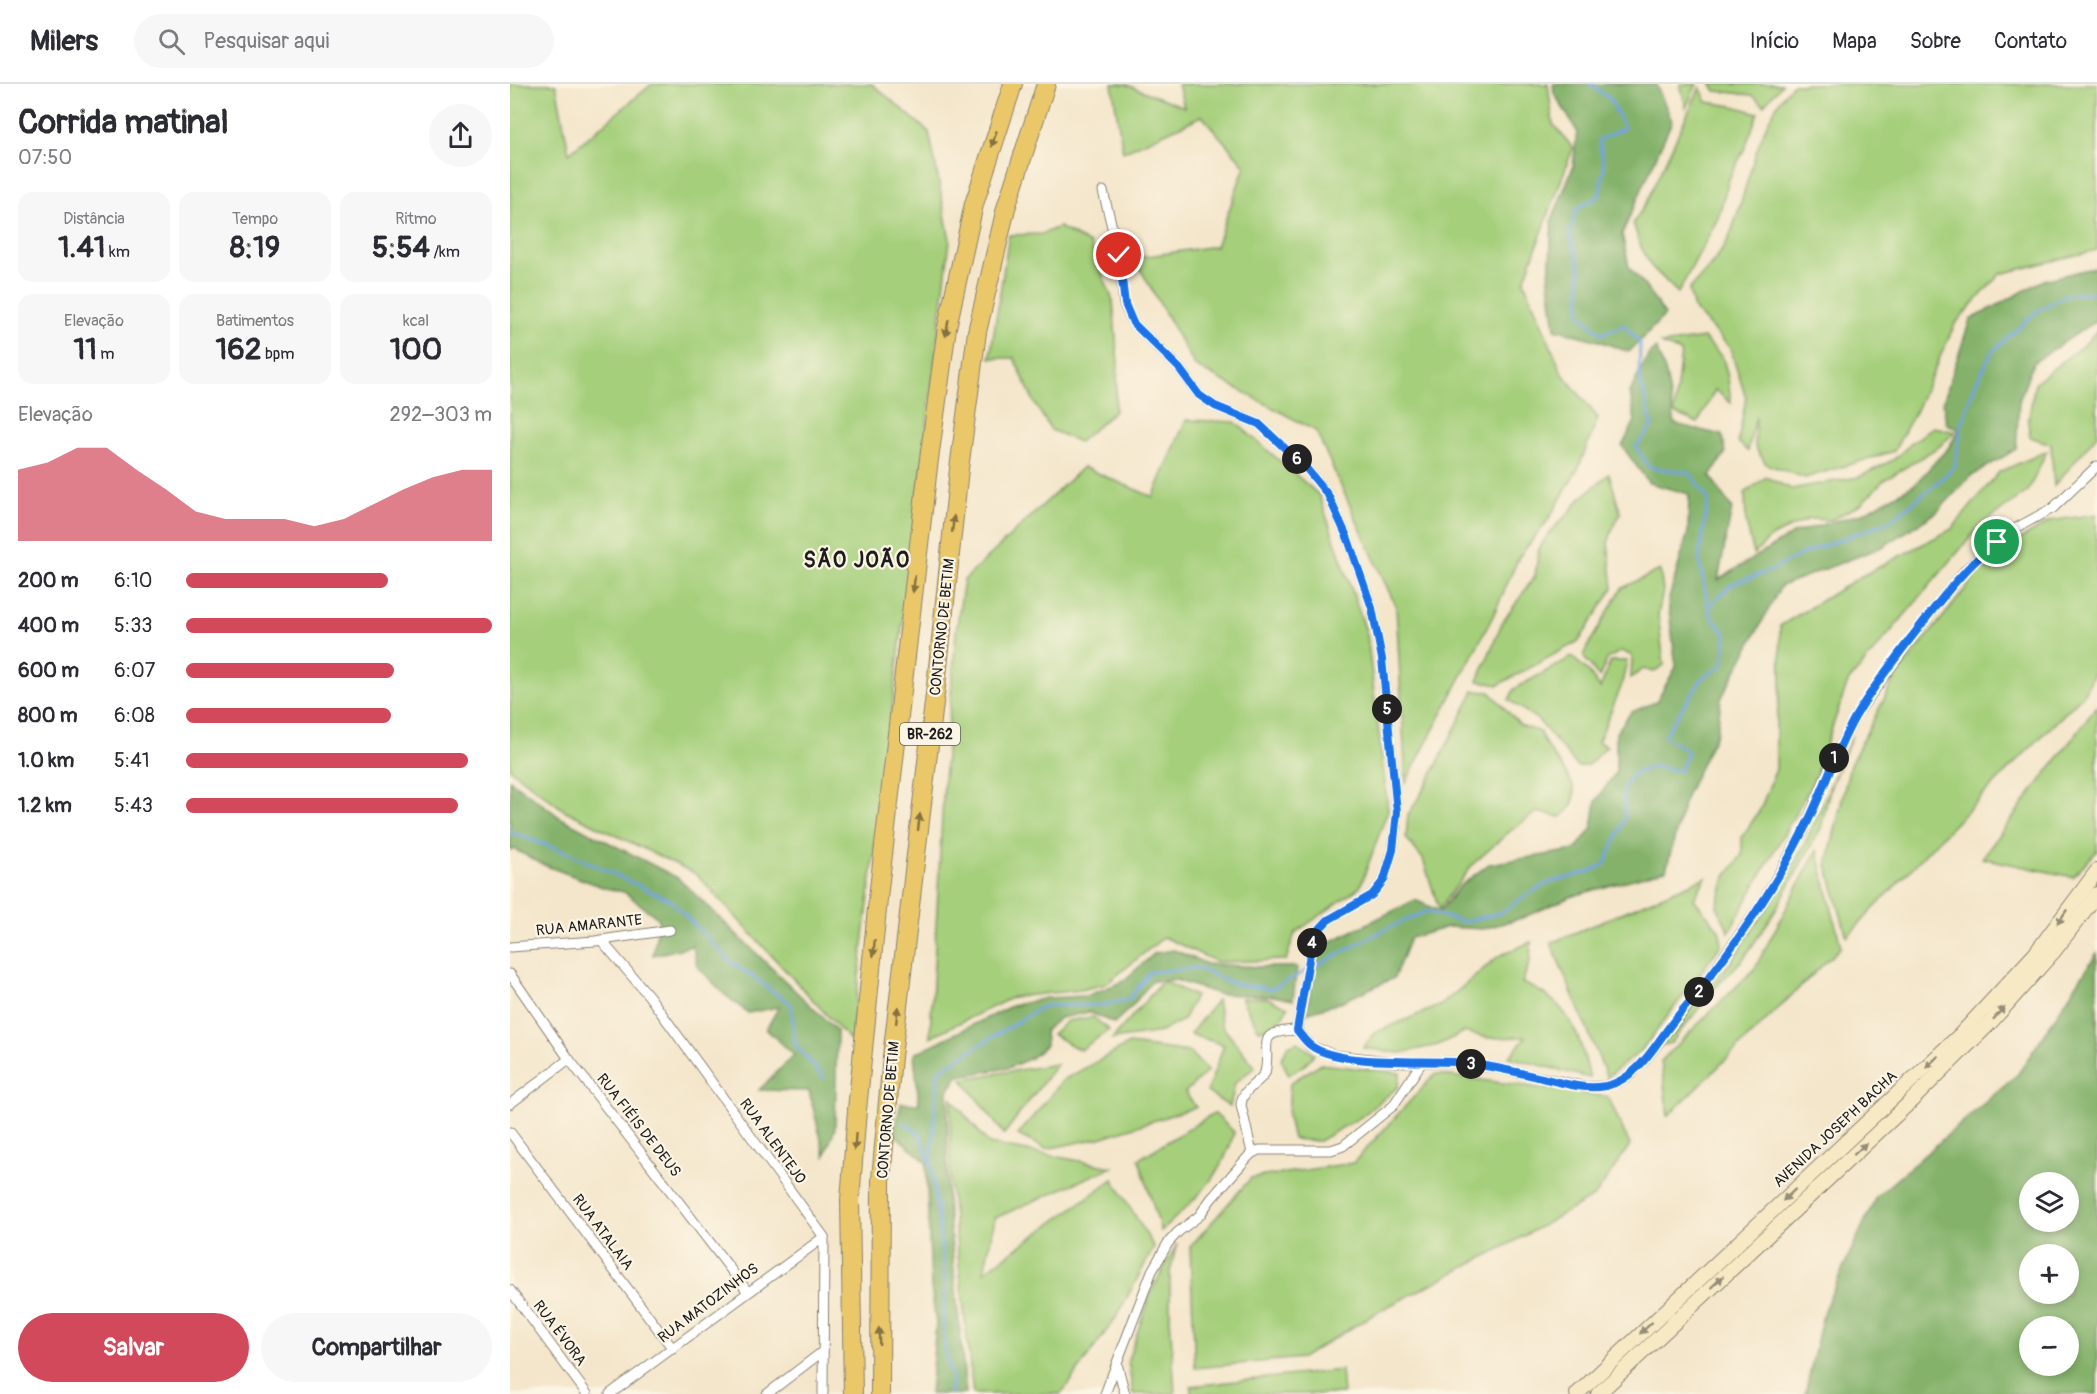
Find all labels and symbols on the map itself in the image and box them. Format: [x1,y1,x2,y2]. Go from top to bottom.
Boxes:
one-way arrow [989,130,998,148]
pin [1093,229,1144,280]
one-way arrow [942,319,951,338]
pin: 6 [1282,444,1312,474]
one-way arrow [948,514,958,533]
pin [1971,516,2022,567]
district label: SÃO JOÃO [803,547,911,574]
street label: CONTORNO DE BETIM [926,557,959,697]
one-way arrow [910,575,919,594]
pin: 5 [1372,694,1402,724]
road number: BR-262 [900,723,960,745]
pin: 1 [1819,743,1849,773]
one-way arrow [915,812,924,831]
one-way arrow [2056,909,2068,925]
street label: RUA AMARANTE [535,910,643,941]
pin: 4 [1297,928,1327,958]
one-way arrow [869,938,879,957]
pin: 2 [1684,977,1714,1007]
one-way arrow [892,1006,901,1025]
one-way arrow [1992,1006,2006,1021]
street label: CONTORNO DE BETIM [873,1040,904,1180]
pin: 3 [1456,1049,1486,1079]
one-way arrow [1924,1055,1939,1069]
street label: AVENIDA JOSEPH BACHA [1769,1067,1901,1192]
street label: RUA FIÉIS DE DEUS [592,1070,685,1181]
street label: RUA ALENTEJO [735,1095,810,1188]
one-way arrow [850,1132,859,1151]
one-way arrow [1852,1142,1867,1156]
one-way arrow [1782,1188,1797,1201]
street label: RUA ATALAIA [568,1191,637,1274]
street label: RUA MATOZINHOS [654,1259,762,1347]
one-way arrow [1709,1276,1724,1289]
street label: RUA ÉVORA [529,1297,590,1370]
one-way arrow [1639,1321,1654,1335]
one-way arrow [874,1326,884,1345]

